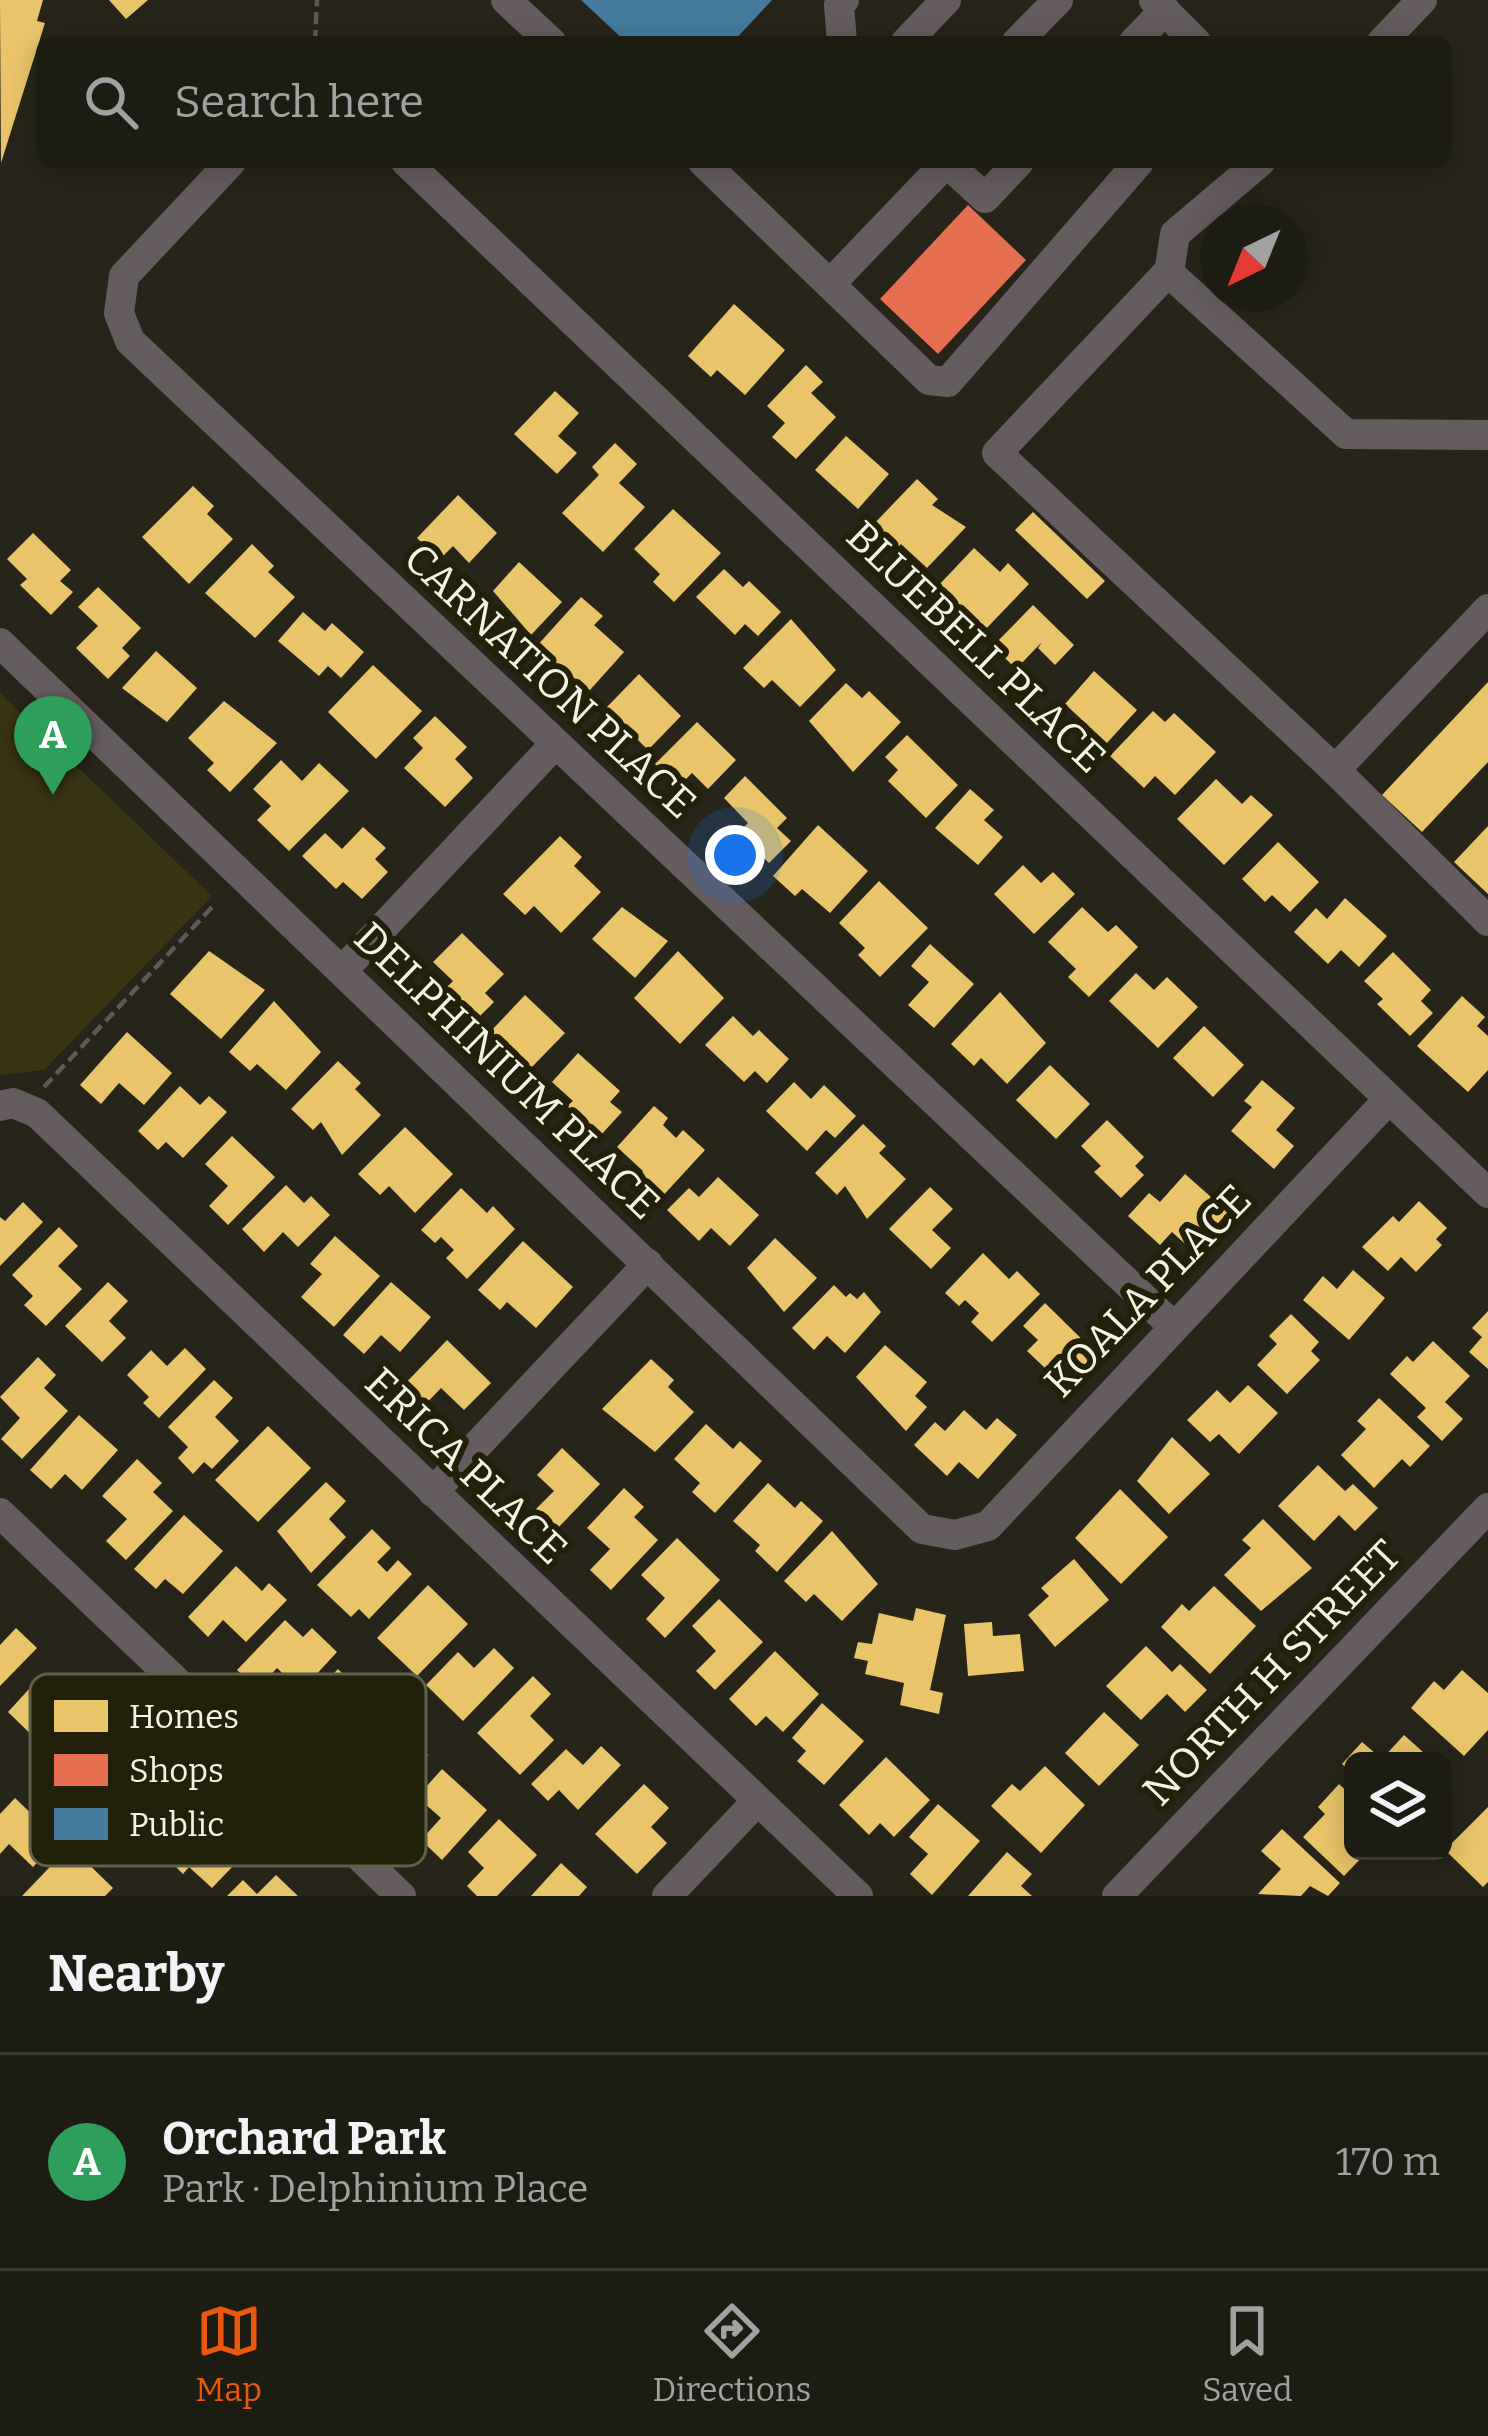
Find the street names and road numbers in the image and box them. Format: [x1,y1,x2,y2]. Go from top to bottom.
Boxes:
street label: BLUEBELL PLACE [836,511,1116,783]
street label: CARNATION PLACE [394,533,706,829]
street label: DELPHINIUM PLACE [344,912,670,1230]
street label: KOALA PLACE [1034,1175,1262,1407]
street label: ERICA PLACE [355,1357,577,1575]
street label: NORTH H STREET [1133,1530,1411,1816]

